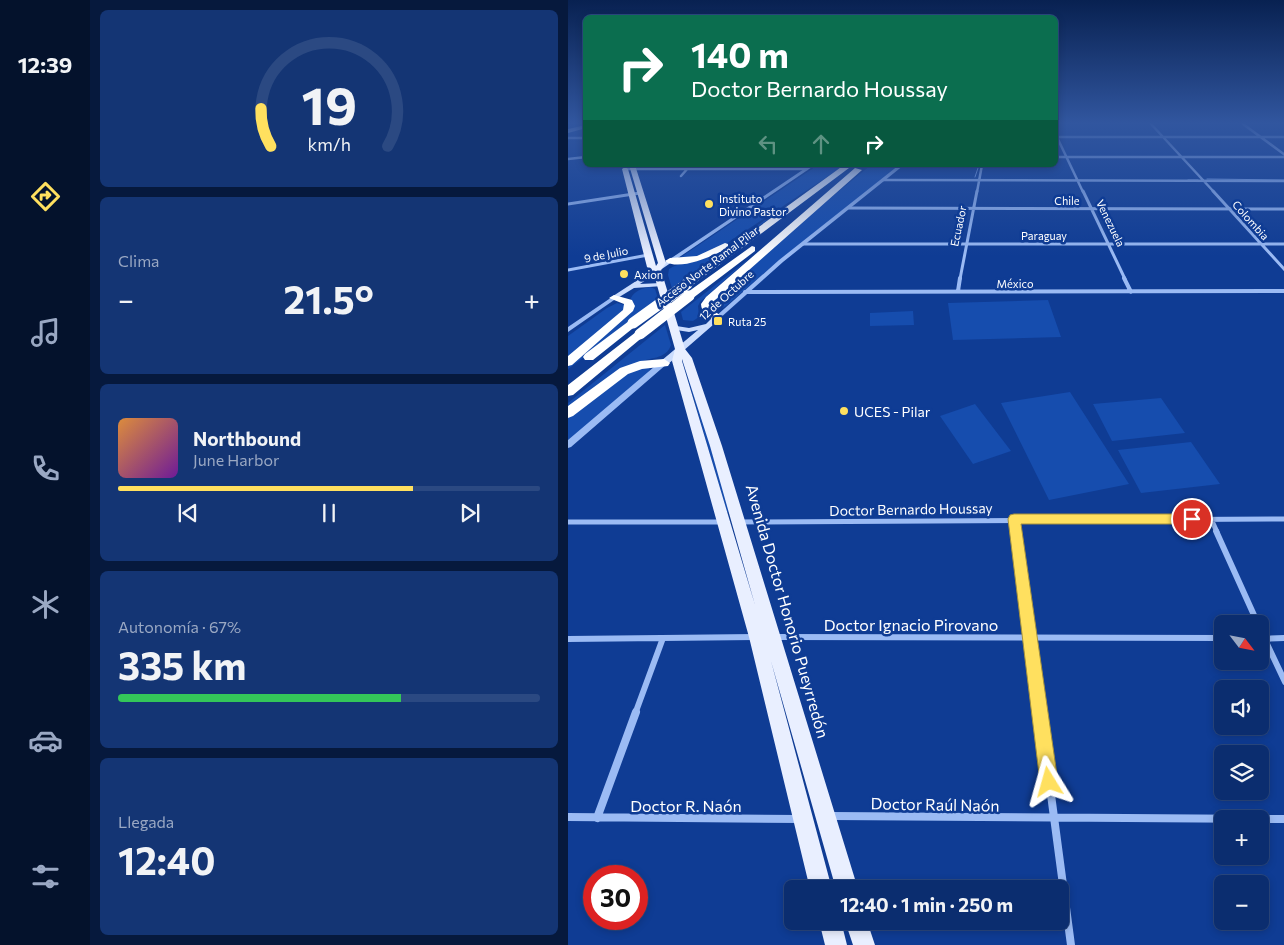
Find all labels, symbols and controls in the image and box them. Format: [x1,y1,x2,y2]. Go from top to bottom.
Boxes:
text: 140 m [691,32,789,75]
icon: right [608,35,673,100]
text: 12:39 [18,51,72,78]
text: 19 [301,72,357,136]
text: Doctor Bernardo Houssay [691,75,948,102]
icon: left [754,130,782,158]
icon: ahead [807,130,835,158]
icon: right [860,130,888,158]
text: km/h [307,133,351,155]
icon: directions [28,179,63,214]
place label: Instituto Divino Pastor [719,192,787,218]
street label: Chile [1054,194,1080,207]
street label: Venezuela [1094,197,1128,249]
marker: Instituto Divino Pastor [703,198,715,210]
street label: Colombia [1230,198,1272,242]
street label: Ecuador [947,204,969,247]
street label: Acceso Norte Ramal Pilar [653,223,761,309]
street label: Paraguay [1021,229,1067,242]
street label: 9 de Julio [583,243,630,266]
text: Clima [118,251,159,270]
street label: 12 de Octubre [696,267,756,323]
marker: Axion [618,268,630,280]
place label: Axion [634,268,663,281]
text: 21.5° [284,275,374,322]
street label: México [997,277,1034,290]
text: − [118,282,134,316]
text: + [524,282,540,316]
icon: music [28,315,63,350]
marker: Ruta 25 [712,315,724,327]
place label: Ruta 25 [728,315,766,328]
place label: UCES - Pilar [854,403,931,420]
marker: UCES - Pilar [838,405,850,417]
text: Northbound [193,427,301,450]
text: June Harbor [193,450,279,469]
icon: phone [28,451,63,486]
street label: Avenida Doctor Honorio Pueyrredón [743,482,833,740]
pin [1171,498,1213,540]
icon: previous [174,499,202,527]
icon: pause [315,499,343,527]
icon: next [456,499,484,527]
street label: Doctor Bernardo Houssay [829,499,993,519]
icon: arrive [1178,505,1206,533]
icon: climate [28,587,63,622]
street label: Doctor Ignacio Pirovano [824,615,998,634]
north arrow [1214,615,1269,670]
map controls [1214,615,1269,930]
text: Autonomía · 67% [118,617,241,636]
text: 335 km [118,641,246,688]
button: sound [1214,680,1269,735]
icon: car [28,723,63,758]
button: layers [1214,745,1269,800]
position arrow [1022,755,1074,807]
street label: Doctor Raúl Naón [870,793,1000,815]
street label: Doctor R. Naón [630,796,742,815]
button: + [1214,810,1269,865]
text: Llegada [118,812,174,831]
text: 12:40 [118,836,215,883]
icon: filters [28,859,63,894]
speed limit sign: 30 [583,865,648,930]
button: − [1214,875,1269,930]
text: 12:40 · 1 min · 250 m [840,893,1013,916]

